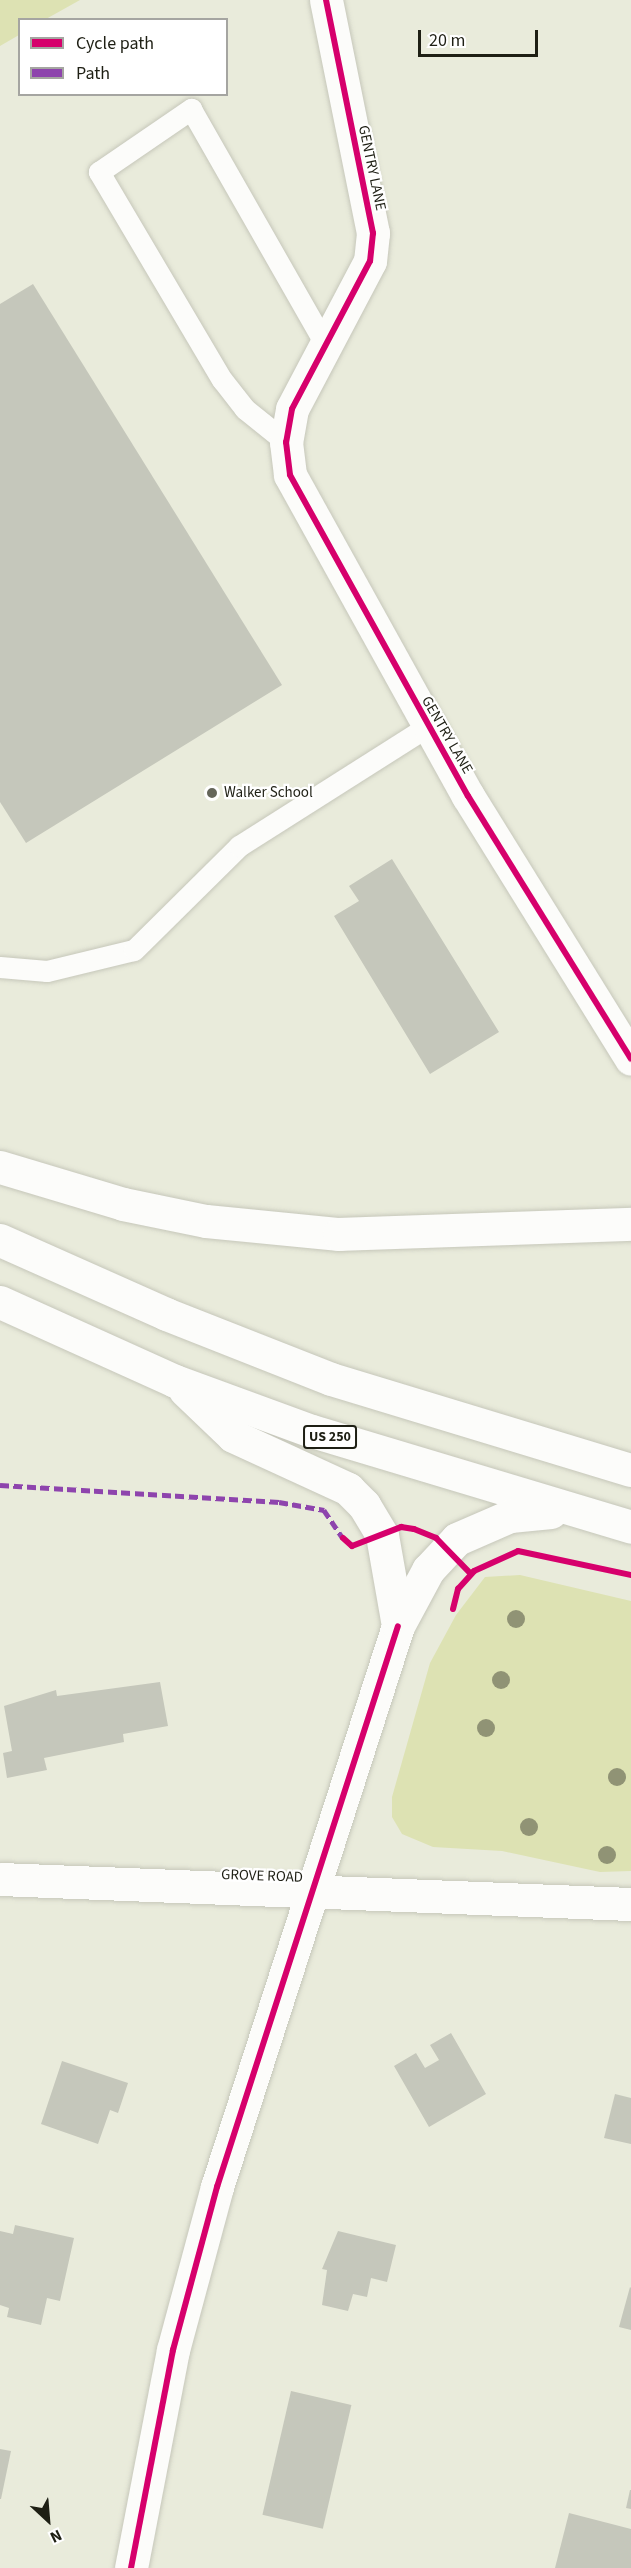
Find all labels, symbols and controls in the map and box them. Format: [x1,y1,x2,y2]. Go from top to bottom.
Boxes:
legend [18,18,228,96]
scale bar [421,18,541,56]
text: 20 m [429,28,465,53]
text: Cycle path [76,31,154,56]
text: Path [76,61,110,86]
street label: GENTRY LANE [354,124,390,212]
street label: GENTRY LANE [418,693,476,777]
place label: Walker School [224,784,313,802]
marker: Walker School [205,786,219,800]
road number: US 250 [303,1426,357,1448]
street label: GROVE ROAD [221,1866,303,1886]
north arrow [18,2490,78,2550]
text: N [46,2524,66,2548]

